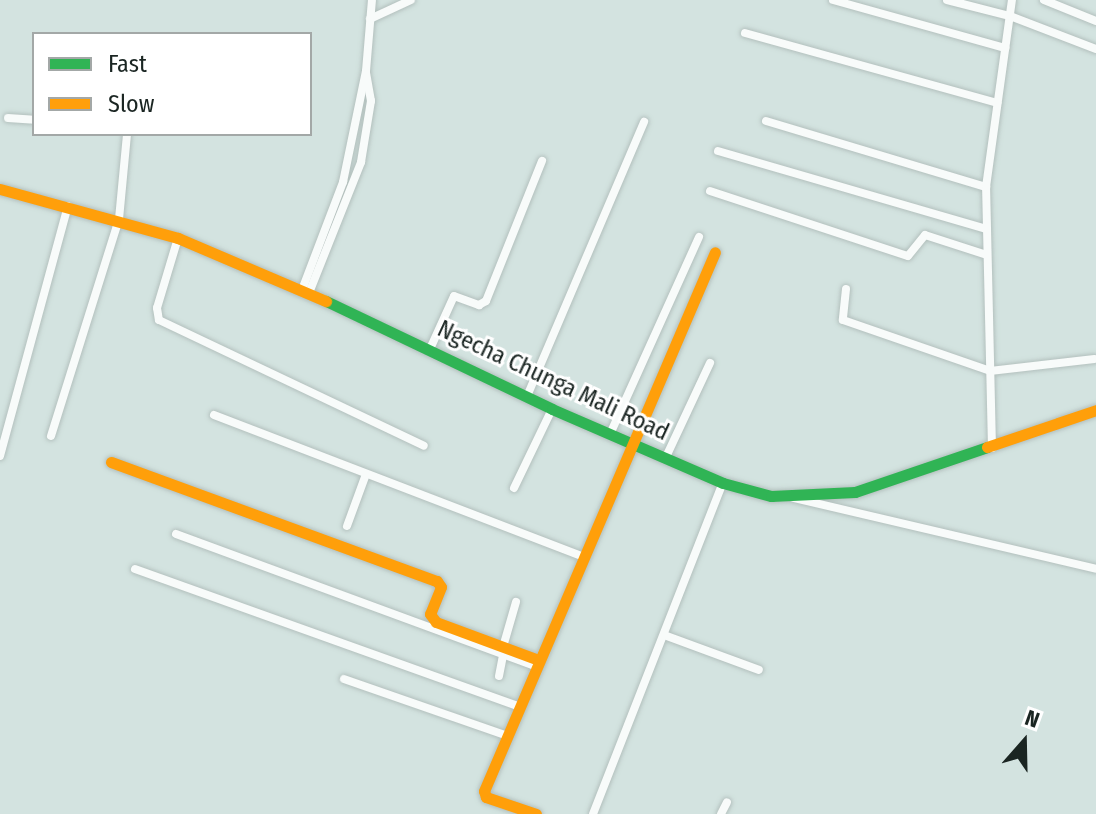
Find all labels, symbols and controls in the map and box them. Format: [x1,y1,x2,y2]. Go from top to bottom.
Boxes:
legend [32,32,312,136]
text: Fast [108,50,147,78]
text: Slow [108,90,154,118]
street label: Ngecha Chunga Mali Road [433,315,673,447]
north arrow [984,702,1064,782]
text: N [1022,704,1043,734]

